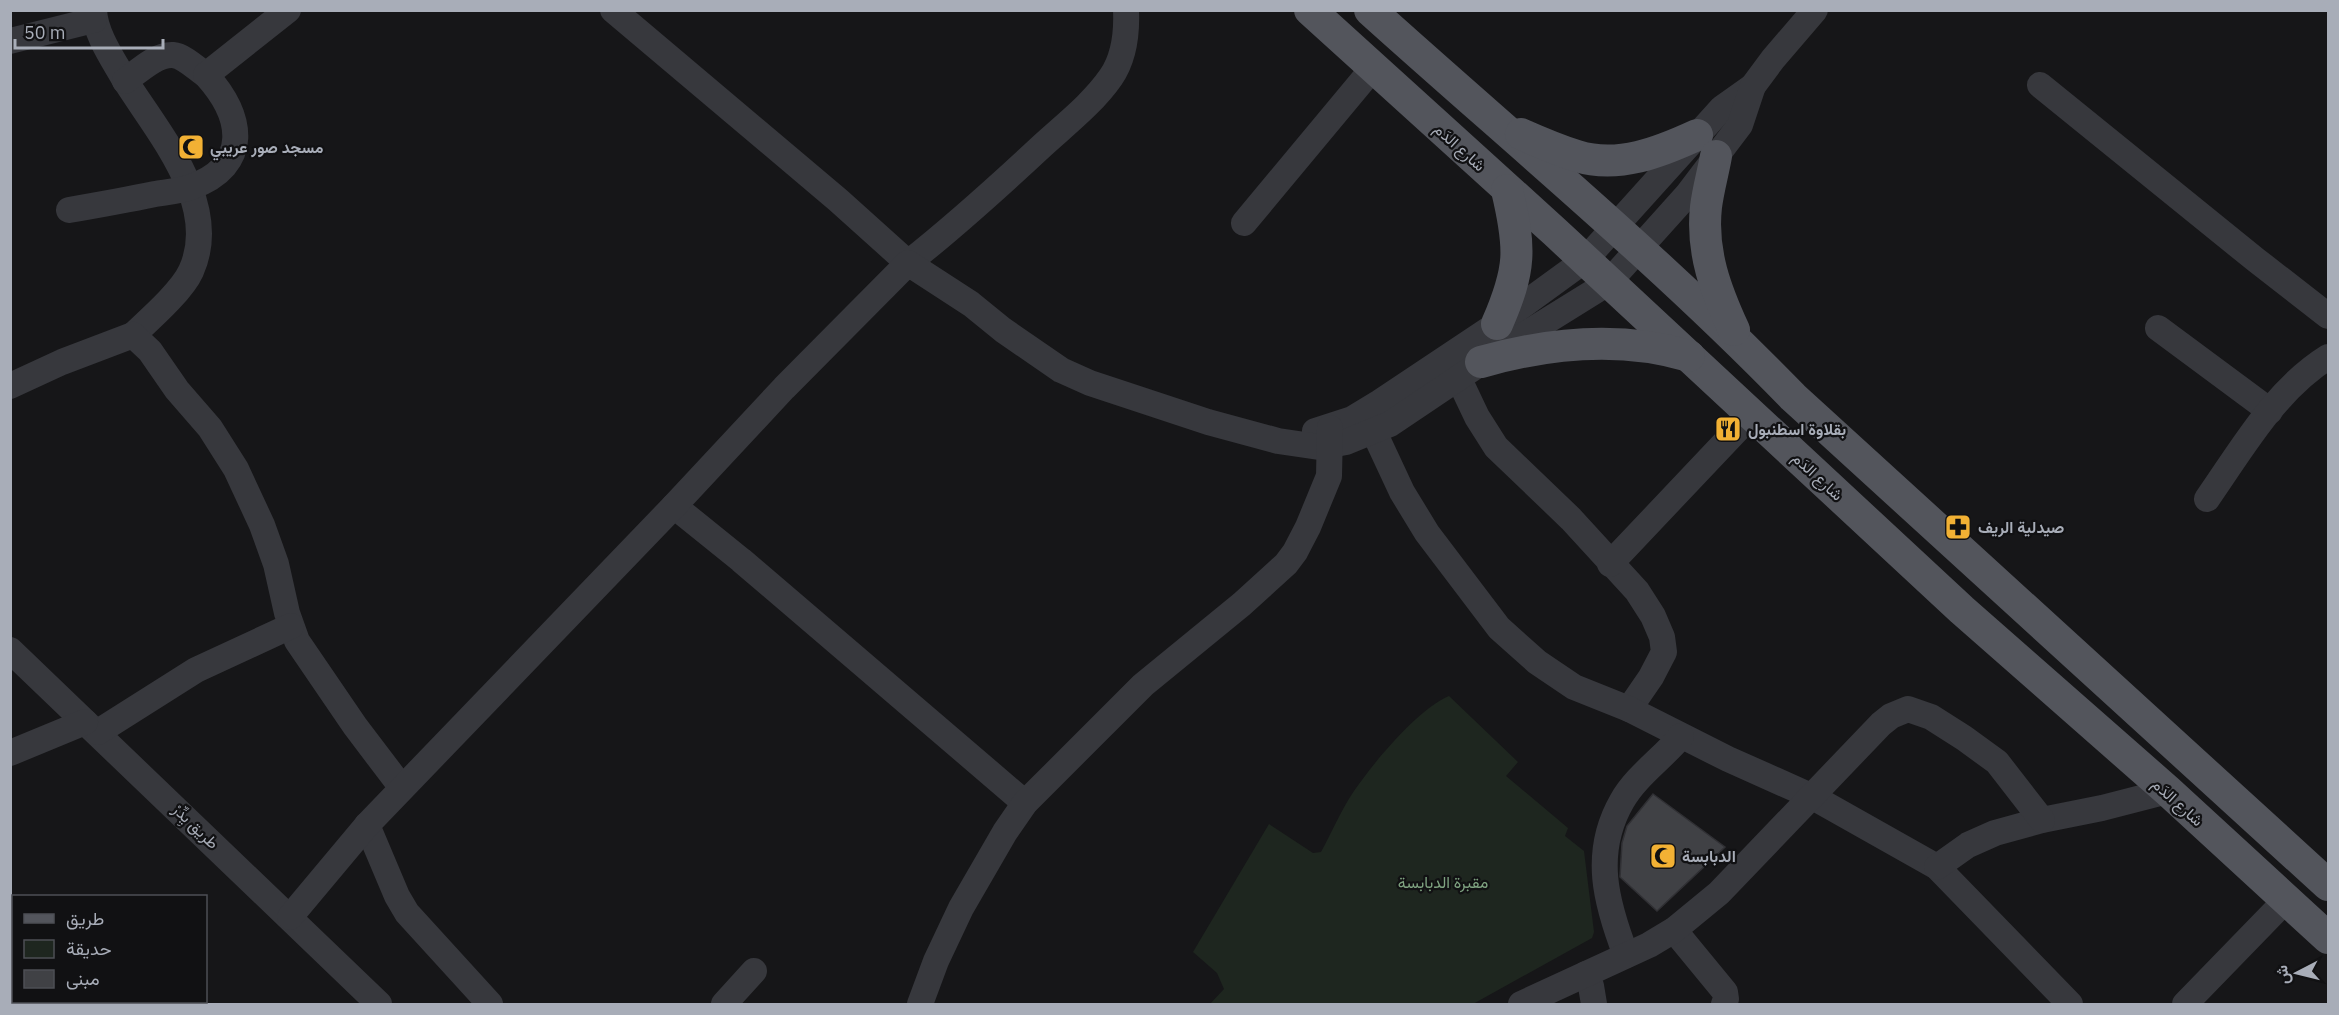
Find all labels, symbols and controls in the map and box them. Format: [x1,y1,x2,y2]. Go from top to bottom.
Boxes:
scale bar [15,12,164,50]
text: 50 m [24,21,66,44]
street label: شارع الدَم [1429,119,1490,177]
mosque icon: مسجد صور عريبي [176,132,206,162]
place label: مسجد صور عريبي [210,137,324,161]
restaurant icon: بقلاوة اسطنبول [1713,414,1743,444]
place label: بقلاوة اسطنبول [1748,419,1846,440]
street label: شارع الدَم [1787,447,1848,506]
pharmacy icon: صيدلية الريف [1943,512,1973,542]
place label: صيدلية الريف [1978,517,2064,538]
street label: شارع الدَم [2147,774,2208,832]
street label: طريق يِدِّرْ [166,798,223,855]
mosque icon: الدبابسة [1648,841,1678,871]
place label: الدبابسة [1682,846,1736,866]
park label: مقبرة الدبابسة [1398,872,1488,893]
legend [12,895,207,1003]
text: طريق [66,907,104,930]
text: حديقة [66,937,112,960]
north arrow [2267,943,2327,1003]
text: ش [2271,964,2293,986]
text: مبنى [66,967,100,990]

